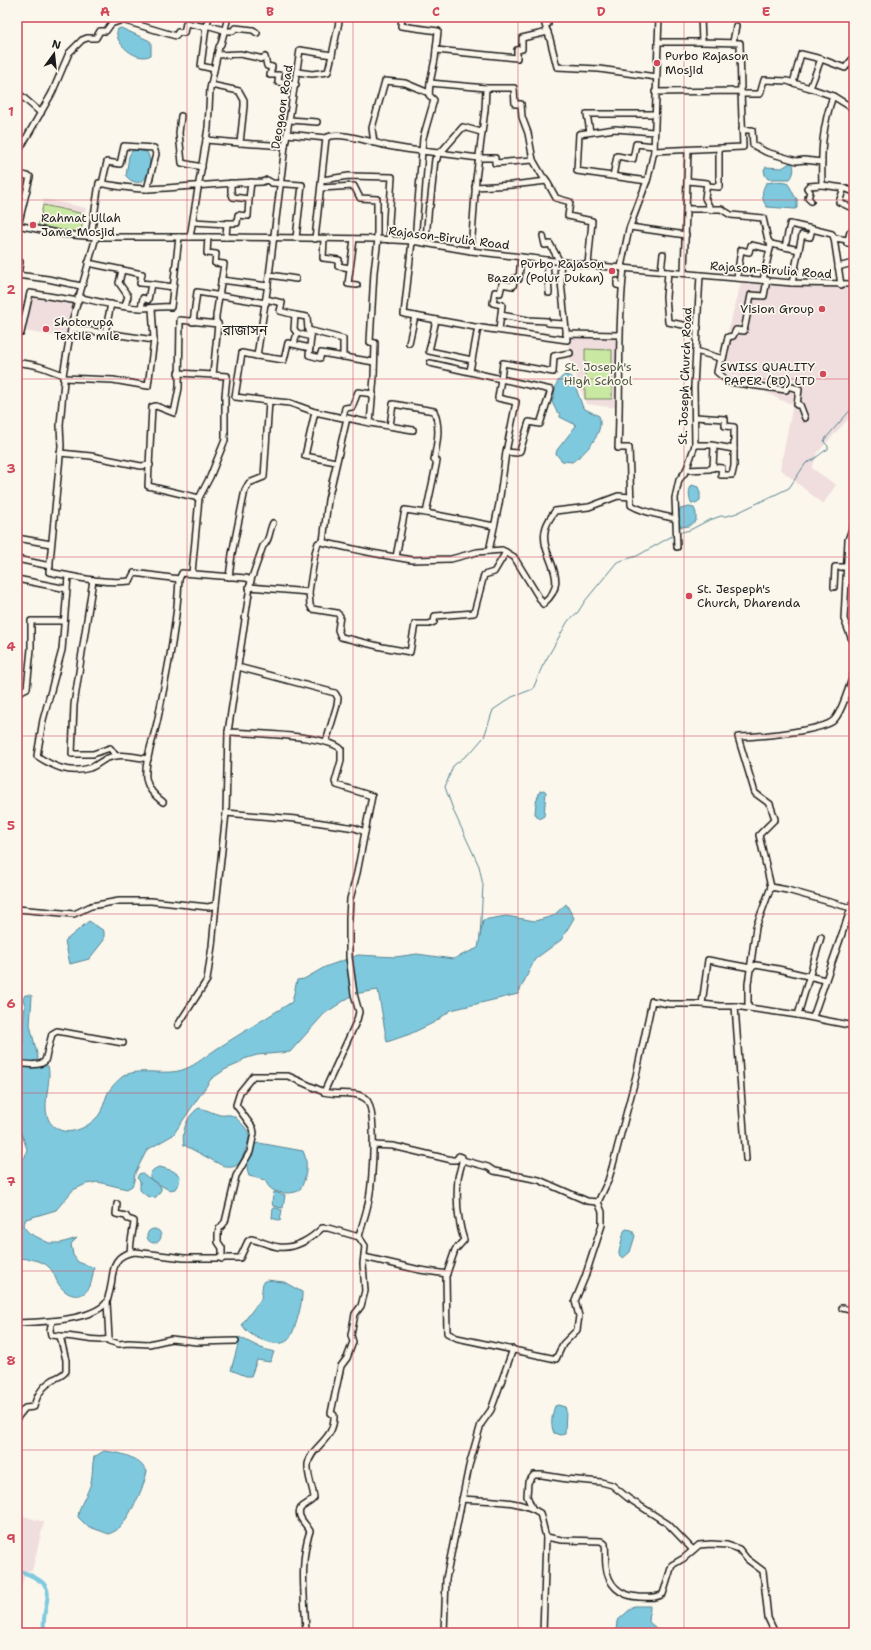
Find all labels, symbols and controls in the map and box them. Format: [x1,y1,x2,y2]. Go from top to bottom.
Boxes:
text: A [100,3,110,20]
text: B [266,3,274,20]
text: C [432,3,440,20]
text: D [596,3,606,20]
text: E [762,3,771,20]
north arrow [34,34,74,74]
text: N [50,36,63,53]
place label: Purbo Rajason Mosjid [665,48,749,78]
marker: Purbo Rajason Mosjid [652,58,662,68]
street label: Deogaon Road [267,63,297,150]
text: 1 [8,103,14,120]
place label: Rahmat Ullah Jame Mosjid [41,210,121,240]
marker: Rahmat Ullah Jame Mosjid [28,220,38,230]
street label: Rajason-Birulia Road [387,223,511,253]
place label: Purbo Rajason Bazar (Polur Dukan) [487,256,604,286]
street label: Rajason-Birulia Road [710,258,833,282]
marker: Purbo Rajason Bazar (Polur Dukan) [607,266,617,276]
text: 2 [6,281,16,298]
place label: Vision Group [740,301,814,317]
marker: Vision Group [817,304,827,314]
street label: St. Joseph Church Road [675,307,695,445]
place label: Shotorupa Textile mile [54,314,120,344]
district label: রাজাসন [221,321,268,339]
marker: Shotorupa Textile mile [41,324,51,334]
park label: St. Joseph's High School [564,359,633,389]
place label: SWISS QUALITY PAPER (BD) LTD [720,359,816,389]
marker: SWISS QUALITY PAPER (BD) LTD [818,369,828,379]
text: 3 [6,460,16,477]
place label: St. Jespeph's Church, Dharenda [697,581,801,611]
marker: St. Jespeph's Church, Dharenda [684,591,694,601]
text: 4 [6,638,16,655]
text: 5 [7,817,15,834]
text: 6 [6,995,16,1012]
text: 7 [6,1173,16,1190]
text: 8 [6,1352,16,1369]
text: 9 [6,1530,16,1547]

